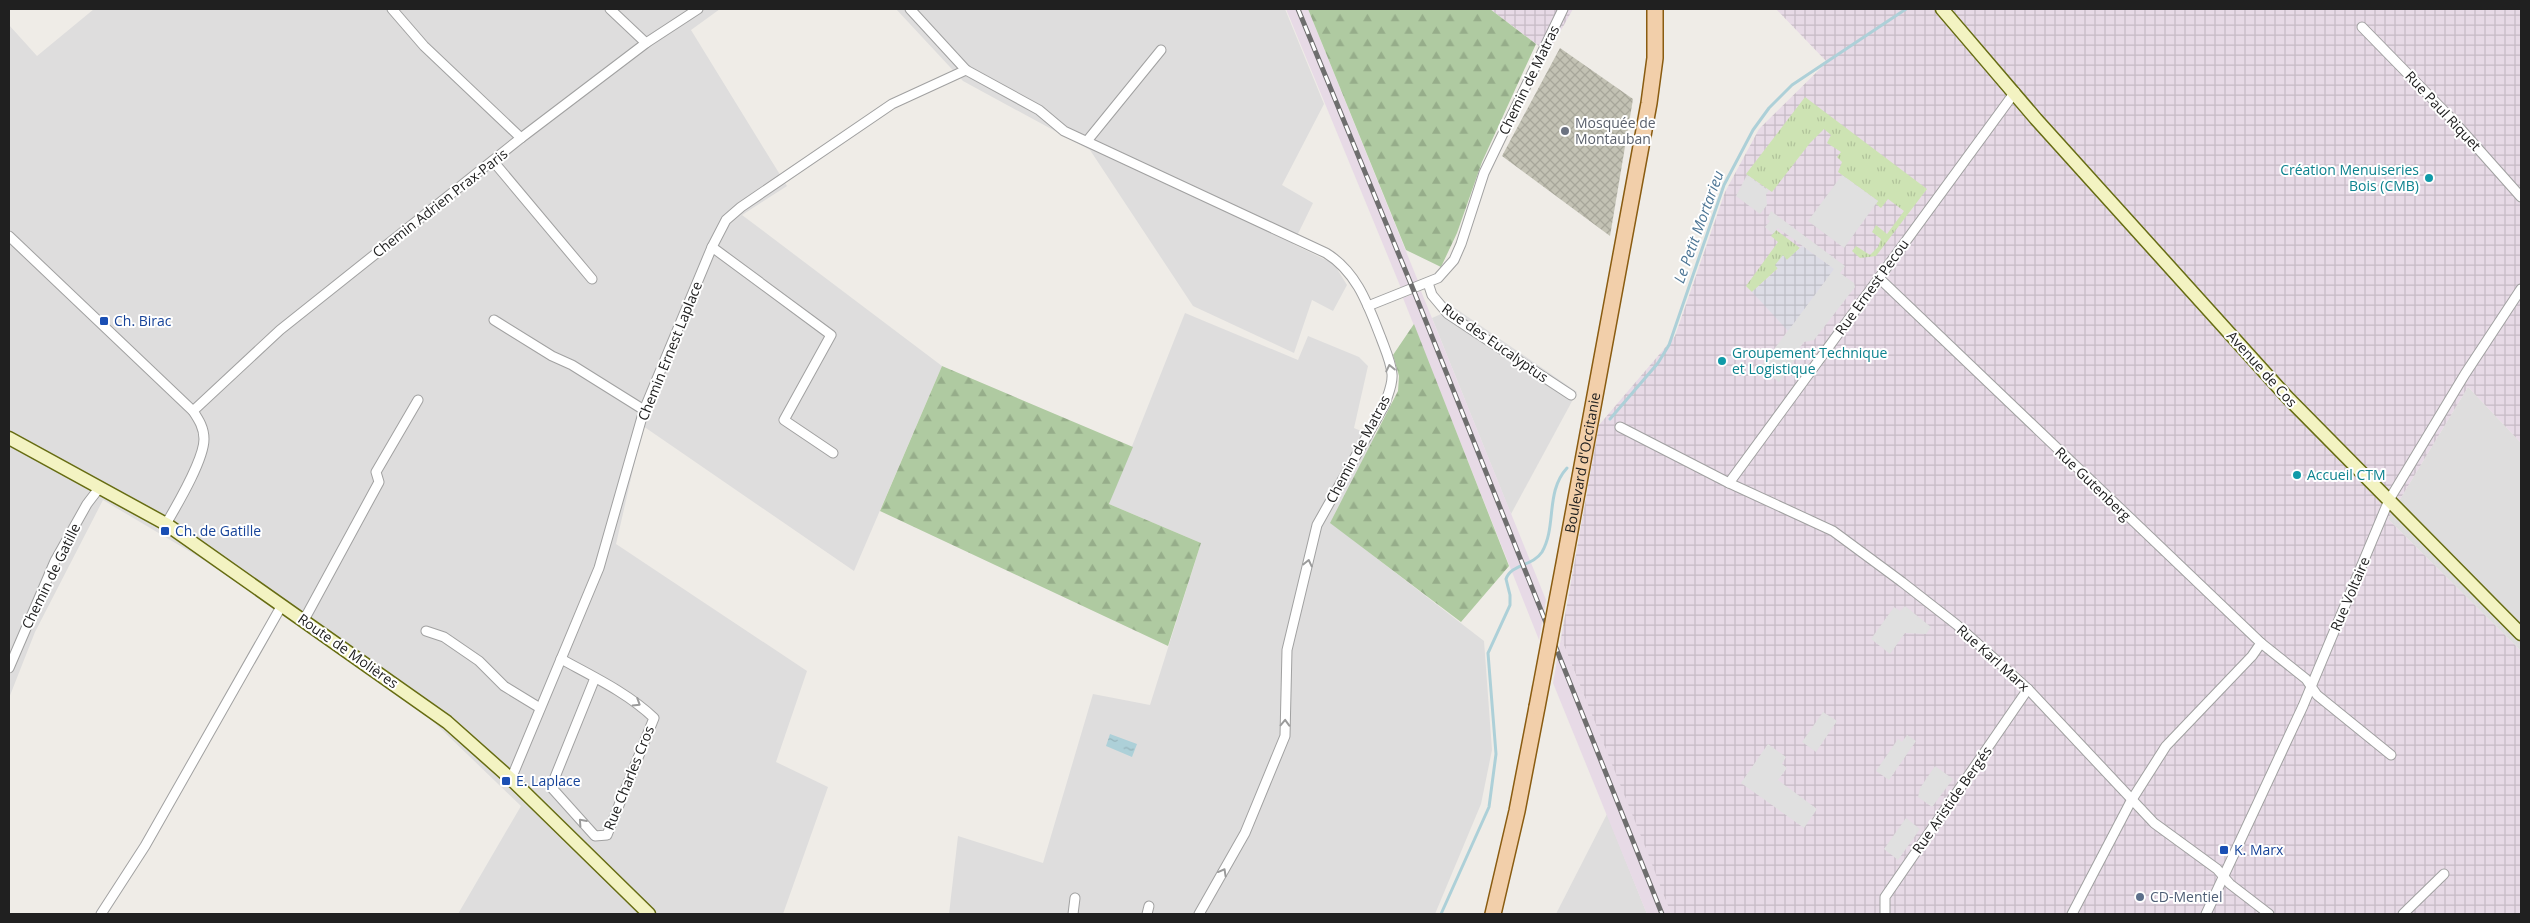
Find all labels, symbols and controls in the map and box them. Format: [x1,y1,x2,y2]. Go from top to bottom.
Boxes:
street label: Chemin de Matras [1494,22,1563,138]
street label: Rue Paul Riquet [2401,67,2485,155]
place label: Mosquée de Montauban [1575,113,1656,148]
marker: Mosquée de Montauban [1559,125,1571,137]
street label: Chemin Adrien Prax-Paris [368,144,511,261]
place label: Création Menuiseries Bois (CMB) [2280,160,2419,195]
water label: Le Petit Mortarieu [1668,167,1728,286]
marker: Création Menuiseries Bois (CMB) [2423,172,2435,184]
street label: Rue Ernest Pecou [1830,235,1913,338]
street label: Chemin Ernest Laplace [633,278,706,423]
street label: Rue des Eucalyptus [1438,299,1552,387]
place label: Ch. Birac [114,311,172,330]
marker: Ch. Birac [98,315,110,327]
street label: Avenue de Cos [2223,327,2302,411]
place label: Groupement Technique et Logistique [1732,343,1888,378]
marker: Groupement Technique et Logistique [1716,355,1728,367]
one-way arrow [1386,364,1396,373]
street label: Chemin de Matras [1321,391,1394,506]
street label: Boulevard d'Occitanie [1560,391,1604,535]
street label: Rue Gutenberg [2051,443,2136,525]
place label: Accueil CTM [2307,465,2386,484]
marker: Accueil CTM [2291,469,2303,481]
street label: Chemin de Gatille [17,520,84,632]
place label: Ch. de Gatille [175,521,261,540]
marker: Ch. de Gatille [159,525,171,537]
street label: Rue Voltaire [2325,554,2374,634]
one-way arrow [1302,558,1313,567]
street label: Route de Molières [294,609,402,693]
street label: Rue Karl Marx [1953,620,2034,696]
one-way arrow [631,697,640,707]
one-way arrow [1280,719,1290,726]
street label: Rue Charles Cros [599,723,658,833]
street label: Rue Aristide Bergés [1907,742,1996,857]
place label: E. Laplace [516,771,581,790]
marker: E. Laplace [500,775,512,787]
one-way arrow [579,818,588,827]
place label: K. Marx [2234,840,2284,859]
marker: K. Marx [2218,844,2230,856]
one-way arrow [1216,868,1226,877]
place label: CD-Mentiel [2150,887,2222,906]
marker: CD-Mentiel [2134,891,2146,903]

